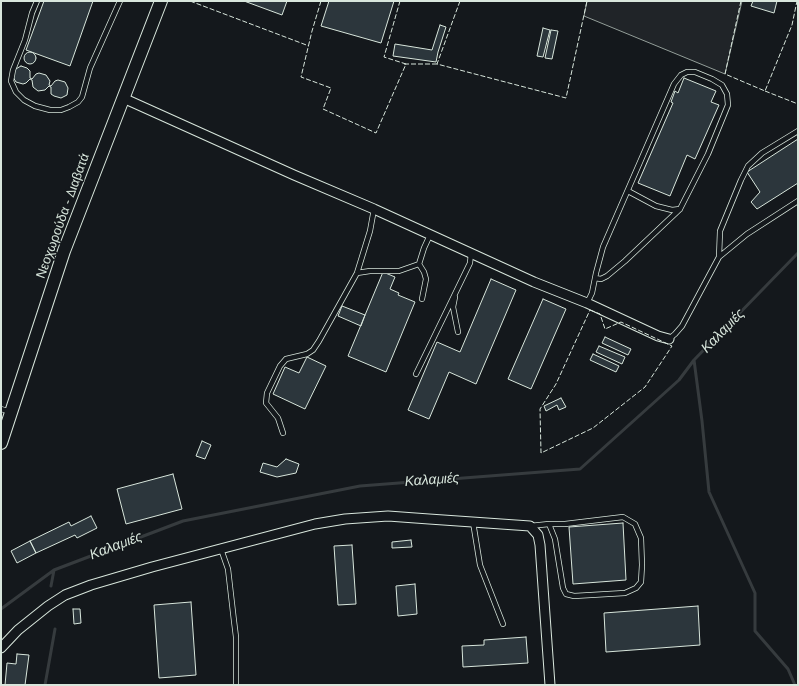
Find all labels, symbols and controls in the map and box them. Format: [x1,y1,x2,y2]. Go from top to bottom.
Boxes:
street label: Νεοχωρούδα - Διαβατά [33,151,93,281]
water label: Καλαμιές [698,305,748,357]
water label: Καλαμιές [404,470,460,490]
water label: Καλαμιές [87,528,145,564]

